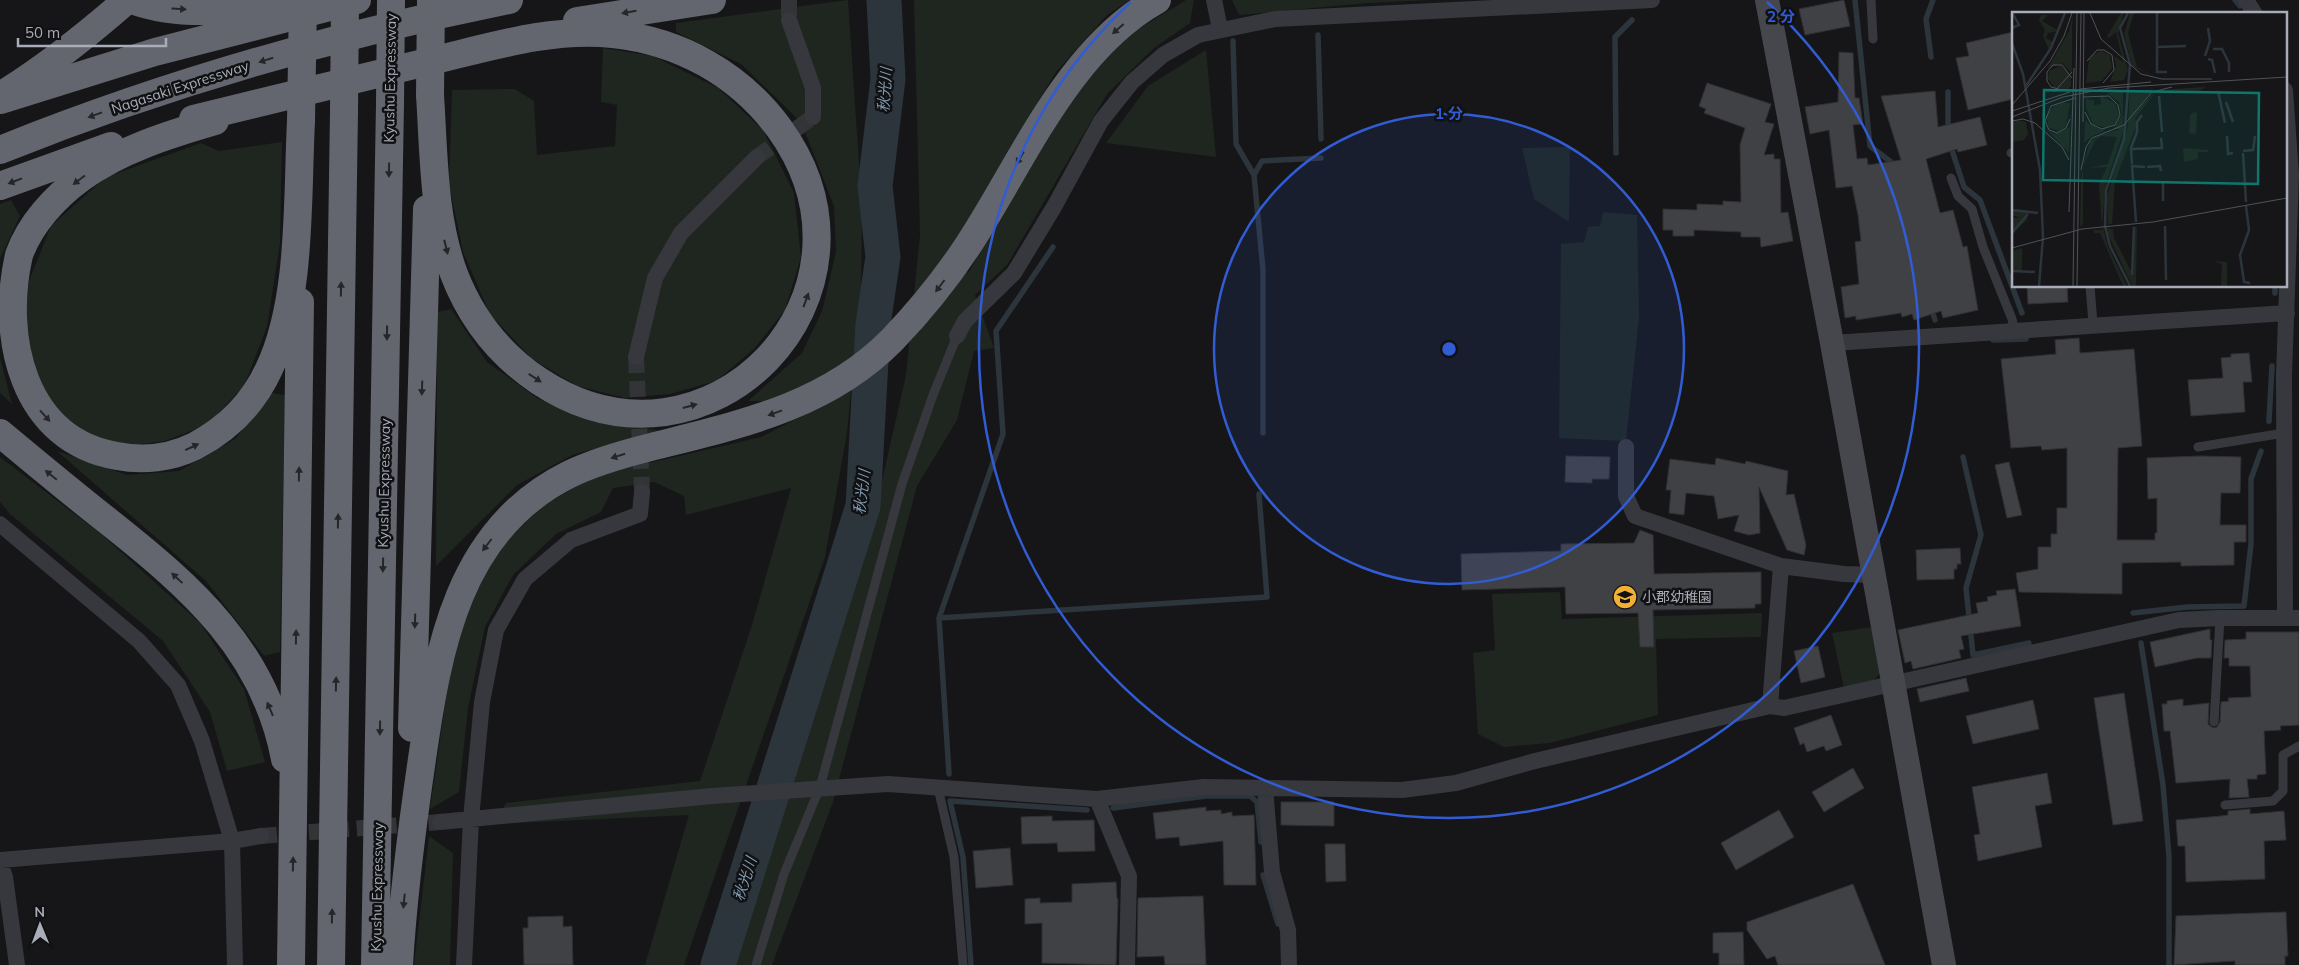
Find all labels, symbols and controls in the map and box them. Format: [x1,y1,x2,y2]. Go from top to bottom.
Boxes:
one-way arrow [172,6,188,14]
text: 2 分 [1767,7,1795,26]
one-way arrow [620,9,636,17]
inset map [2012,12,2286,288]
street label: Kyushu Expressway [380,13,400,143]
scale bar [18,15,165,47]
text: 50 m [25,23,60,42]
one-way arrow [1112,23,1124,34]
street label: Nagasaki Expressway [109,56,252,118]
one-way arrow [258,56,273,64]
water label: 秋光川 [873,65,896,113]
text: 1 分 [1435,104,1463,123]
one-way arrow [87,111,102,119]
one-way arrow [1016,151,1025,164]
one-way arrow [385,163,393,179]
one-way arrow [72,175,85,185]
one-way arrow [8,177,22,185]
one-way arrow [442,240,450,255]
one-way arrow [934,279,945,292]
one-way arrow [337,281,345,297]
one-way arrow [802,292,810,307]
one-way arrow [382,325,390,341]
centre of rings [1440,340,1458,358]
one-way arrow [529,374,542,383]
one-way arrow [417,381,425,397]
one-way arrow [682,402,697,410]
one-way arrow [39,409,50,422]
one-way arrow [767,409,782,417]
street label: Kyushu Expressway [374,418,394,548]
one-way arrow [185,443,199,451]
one-way arrow [611,452,626,460]
one-way arrow [295,466,303,482]
water label: 秋光川 [849,466,874,515]
one-way arrow [45,470,58,481]
one-way arrow [334,513,342,529]
one-way arrow [481,538,492,551]
one-way arrow [379,558,387,574]
one-way arrow [172,572,184,584]
school or university icon: 小郡幼稚園 [1612,584,1638,610]
place label: 小郡幼稚園 [1642,588,1712,606]
one-way arrow [411,613,419,629]
one-way arrow [293,628,301,644]
one-way arrow [332,676,340,692]
one-way arrow [266,702,274,716]
one-way arrow [376,720,384,736]
street label: Kyushu Expressway [367,822,387,952]
water label: 秋光川 [729,853,761,903]
one-way arrow [289,856,297,872]
one-way arrow [400,893,408,909]
north arrow [15,900,65,950]
text: N [34,903,45,921]
one-way arrow [328,908,336,924]

